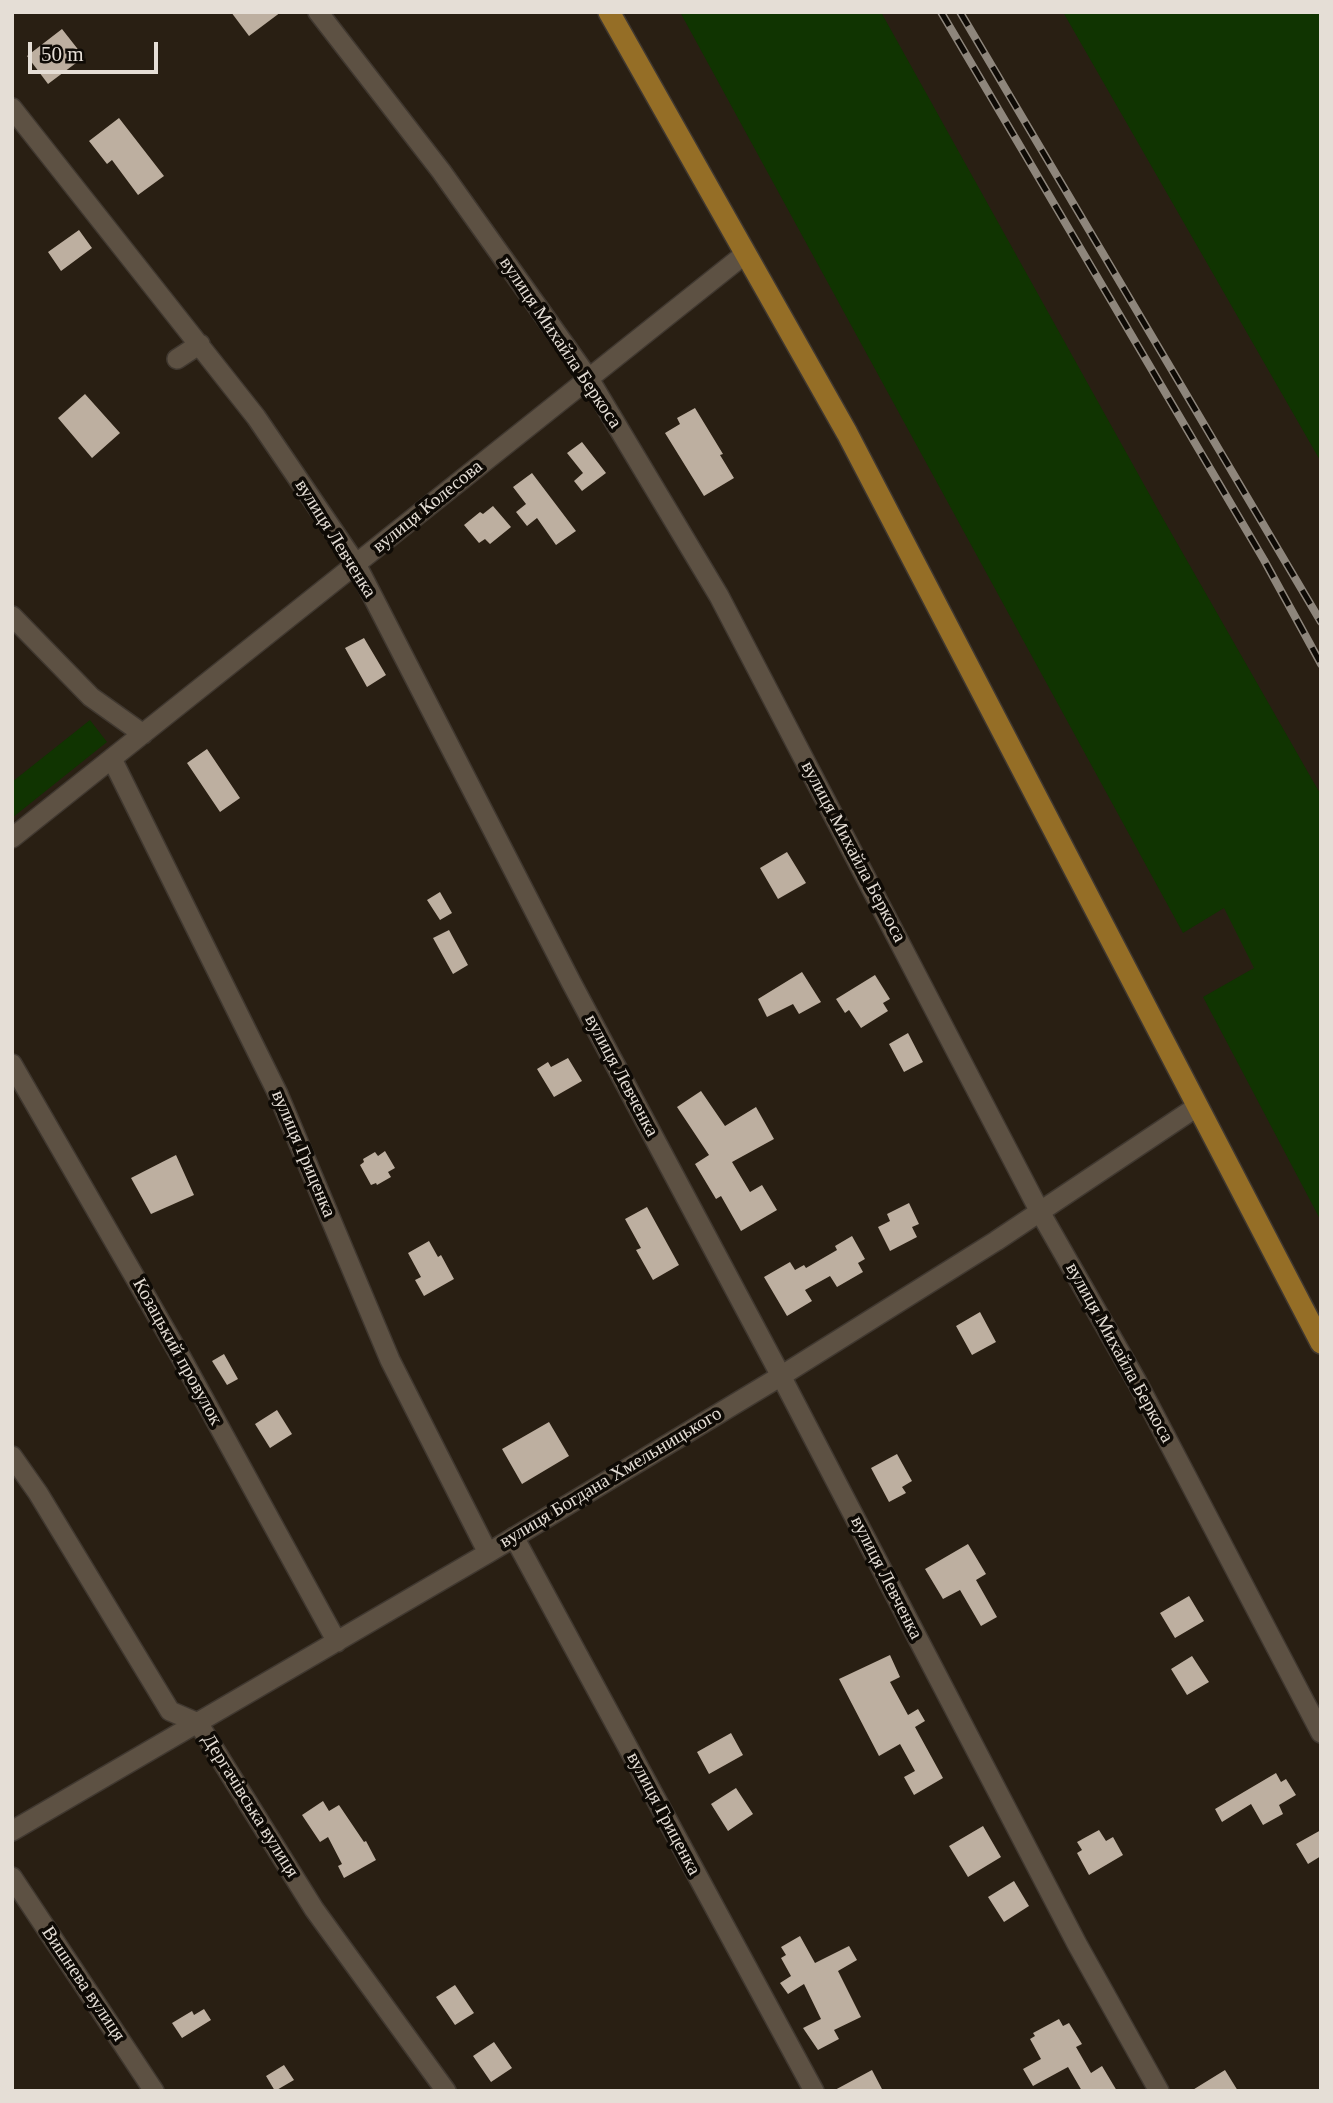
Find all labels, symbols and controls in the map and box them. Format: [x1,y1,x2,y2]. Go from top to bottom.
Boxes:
scale bar [32,28,161,72]
text: 50 m [41,42,84,66]
street label: вулиця Михайла Беркоса [494,253,626,433]
street label: вулиця Колесова [368,456,488,558]
street label: вулиця Левченка [289,476,381,602]
street label: вулиця Михайла Беркоса [796,757,910,947]
street label: вулиця Левченка [579,1011,663,1141]
street label: вулиця Гриценка [266,1087,340,1221]
street label: вулиця Михайла Беркоса [1060,1259,1178,1447]
street label: Козацький провулок [127,1274,227,1430]
street label: вулиця Богдана Хмельницького [496,1403,726,1553]
street label: вулиця Левченка [845,1513,927,1643]
street label: Дергачівська вулиця [197,1730,303,1882]
street label: вулиця Гриценка [621,1749,705,1879]
street label: Вишнева вулиця [36,1922,130,2046]

